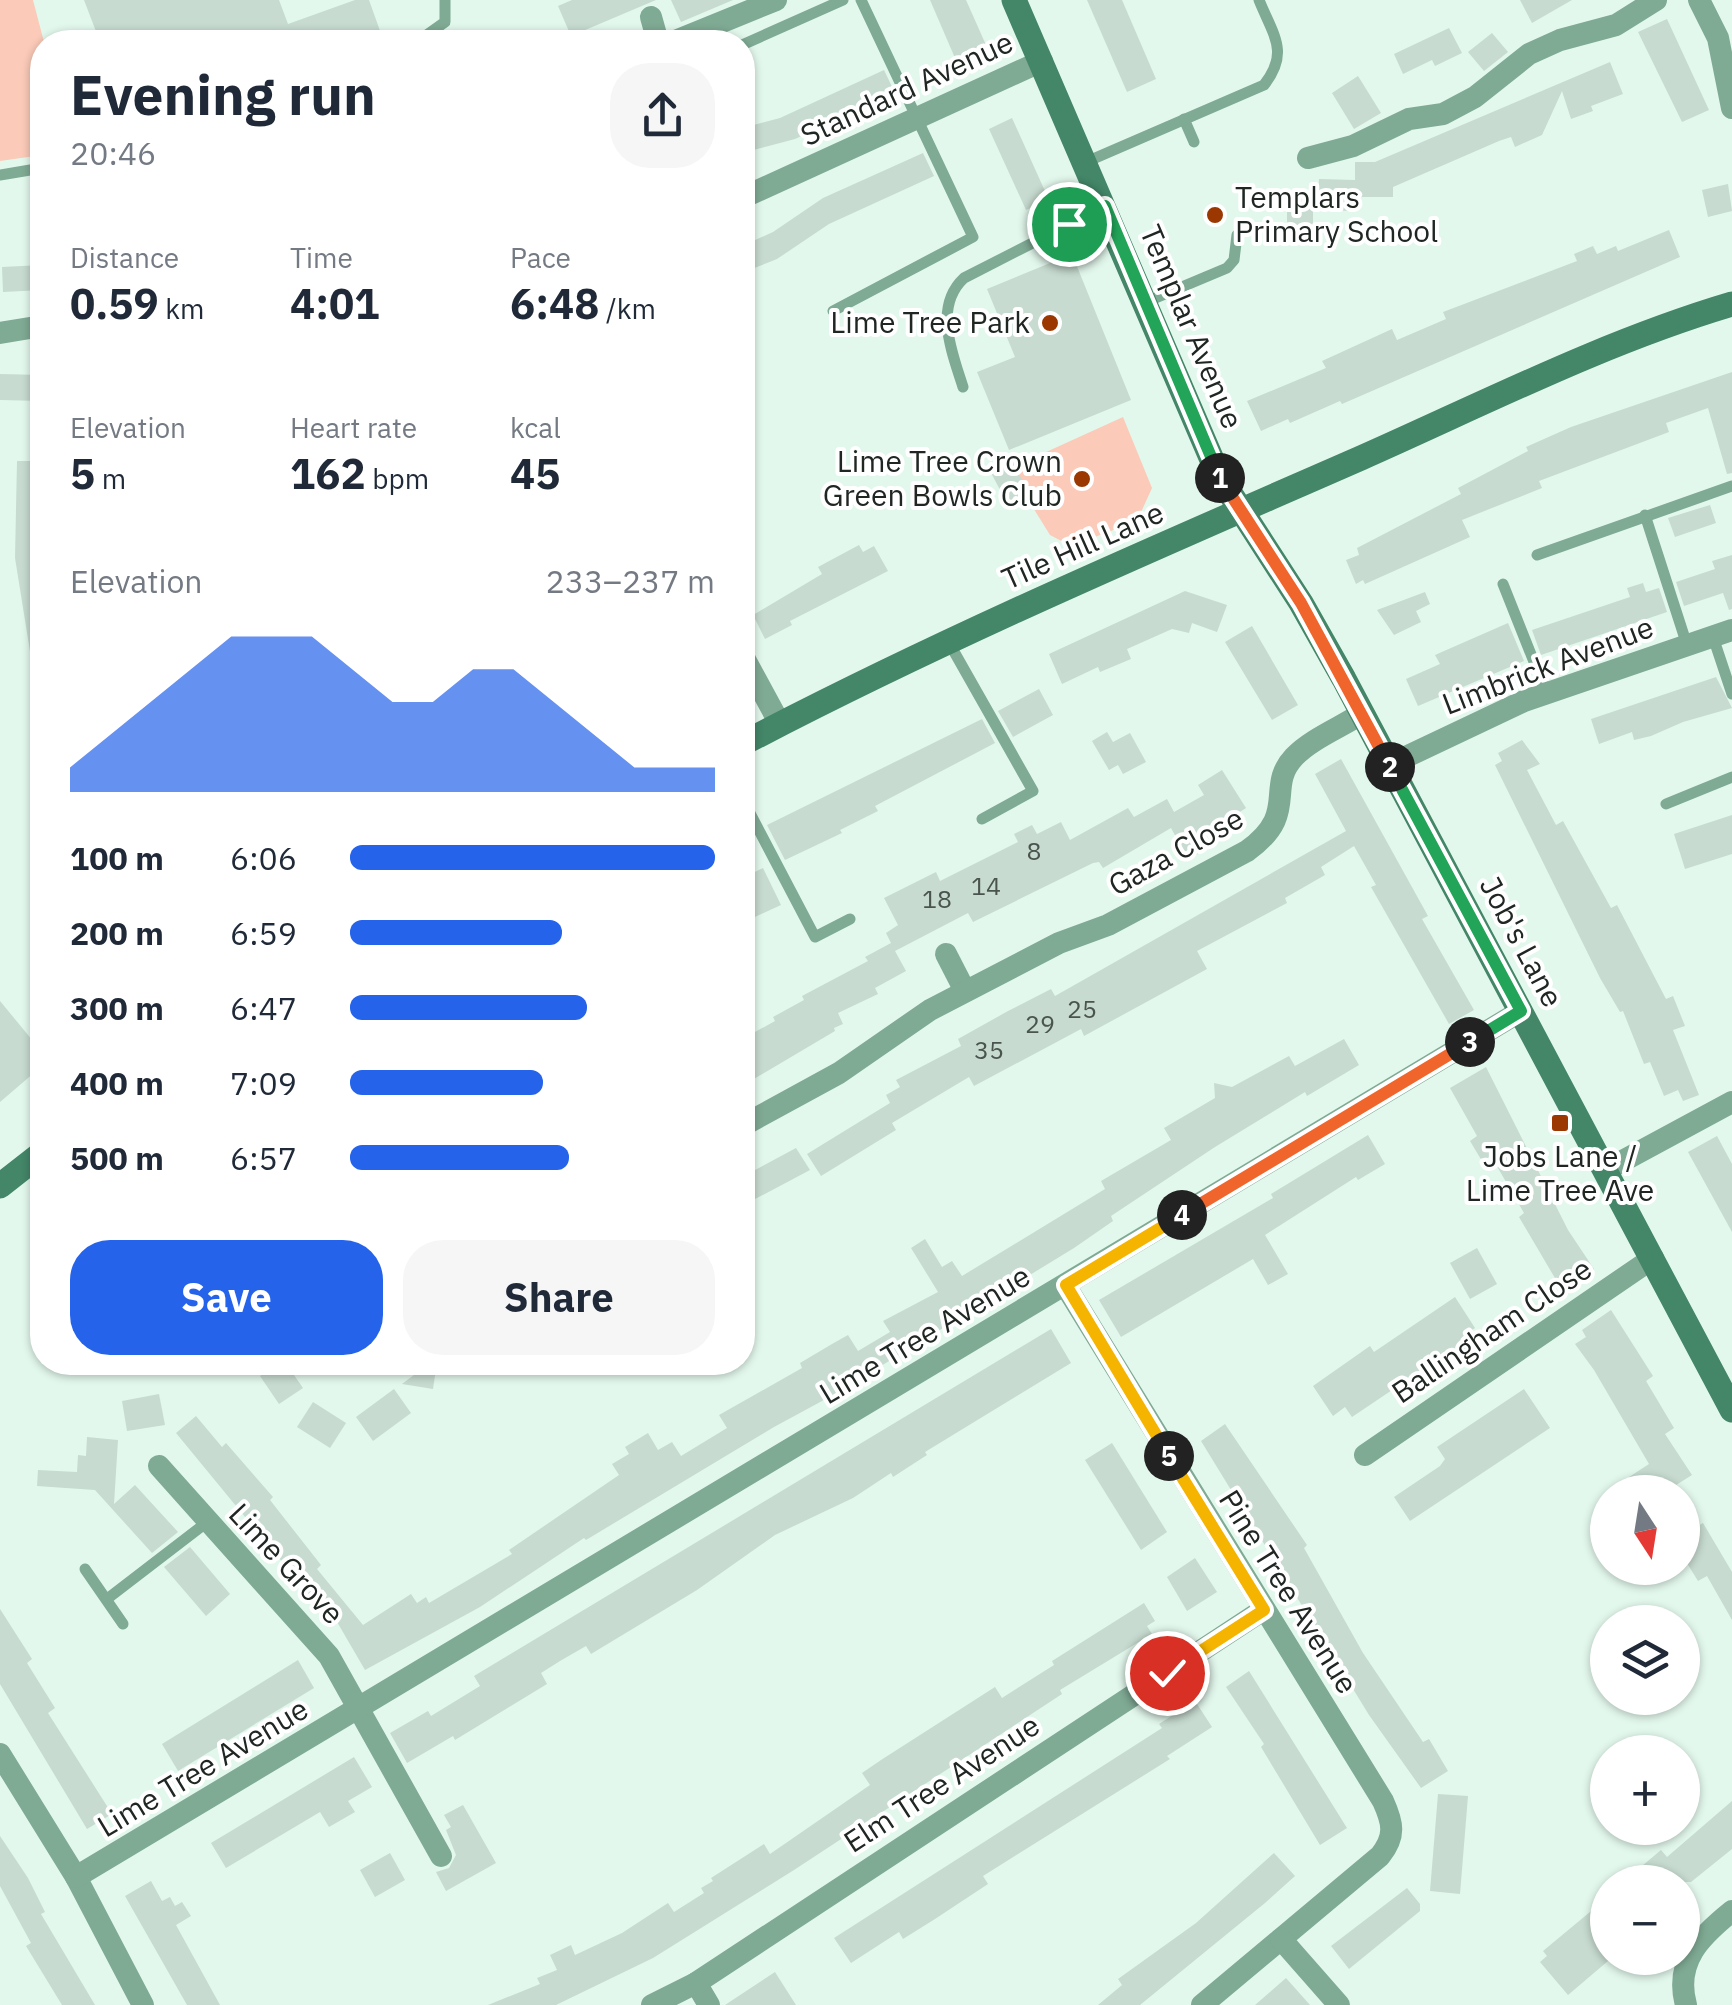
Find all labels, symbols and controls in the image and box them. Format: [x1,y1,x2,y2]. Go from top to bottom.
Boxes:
street label: Standard Avenue [794,21,1019,154]
text: Evening run [70,59,376,130]
button: share [610,63,715,168]
text: 20:46 [70,132,156,174]
place label: Templars Primary School [1235,177,1438,250]
pin [1027,182,1112,267]
icon: arrive [1042,197,1097,252]
marker: Templars Primary School [1204,204,1226,226]
street label: Templar Avenue [1132,219,1253,434]
text: Distance [70,239,179,276]
text: Time [290,239,353,276]
text: Pace [510,239,571,276]
text: 0.59 [70,276,159,331]
text: 4:01 [290,276,379,331]
text: 6:48 [510,276,599,331]
text: km [159,290,204,327]
text: /km [599,290,656,327]
place label: Lime Tree Park [830,302,1030,341]
marker: Lime Tree Park [1039,312,1061,334]
text: Elevation [70,409,186,446]
text: Heart rate [290,409,417,446]
text: kcal [510,409,561,446]
place label: Lime Tree Crown Green Bowls Club [823,441,1062,514]
text: 5 [70,446,95,501]
text: 162 [290,446,366,501]
text: 45 [510,446,560,501]
pin: 1 [1195,453,1245,503]
text: 1 [1212,459,1228,496]
text: m [95,460,126,497]
text: bpm [366,460,429,497]
marker: Lime Tree Crown Green Bowls Club [1071,468,1093,490]
street label: Tile Hill Lane [995,492,1169,598]
text: Elevation [70,560,203,602]
text: 233–237 m [545,560,715,602]
street label: Limbrick Avenue [1436,606,1658,723]
pin: 2 [1365,742,1415,792]
text: 2 [1382,748,1398,785]
street label: Gaza Close [1101,798,1250,904]
house number: 8 [1026,834,1042,867]
text: 100 m [70,837,164,879]
text: 6:06 [230,837,297,879]
house number: 14 [971,869,1001,902]
street label: Job's Lane [1472,869,1573,1013]
house number: 18 [922,882,952,915]
text: 200 m [70,912,164,954]
text: 6:59 [230,912,297,954]
text: 300 m [70,987,164,1029]
text: 6:47 [230,987,297,1029]
house number: 25 [1067,992,1097,1025]
house number: 29 [1025,1007,1055,1040]
pin: 3 [1445,1017,1495,1067]
text: 3 [1462,1023,1478,1060]
house number: 35 [974,1033,1004,1066]
text: 400 m [70,1062,164,1104]
text: 7:09 [230,1062,297,1104]
marker: Jobs Lane / Lime Tree Ave [1549,1112,1571,1134]
place label: Jobs Lane / Lime Tree Ave [1466,1136,1654,1209]
text: 500 m [70,1137,164,1179]
text: 6:57 [230,1137,297,1179]
pin: 4 [1157,1190,1207,1240]
text: 4 [1174,1196,1190,1233]
button: Save [70,1240,383,1355]
button: Share [403,1240,715,1355]
street label: Ballingham Close [1384,1248,1599,1411]
street label: Lime Tree Avenue [812,1255,1037,1412]
pin: 5 [1144,1431,1194,1481]
text: 5 [1161,1437,1177,1474]
north arrow [1590,1475,1700,1585]
map controls [1590,1475,1700,1975]
street label: Pine Tree Avenue [1211,1482,1368,1700]
street label: Lime Grove [221,1494,353,1632]
button: layers [1590,1605,1700,1715]
pin [1125,1631,1210,1716]
icon: check [1140,1646,1195,1701]
street label: Lime Tree Avenue [90,1688,315,1845]
street label: Elm Tree Avenue [836,1705,1046,1861]
button: + [1590,1735,1700,1845]
button: − [1590,1865,1700,1975]

